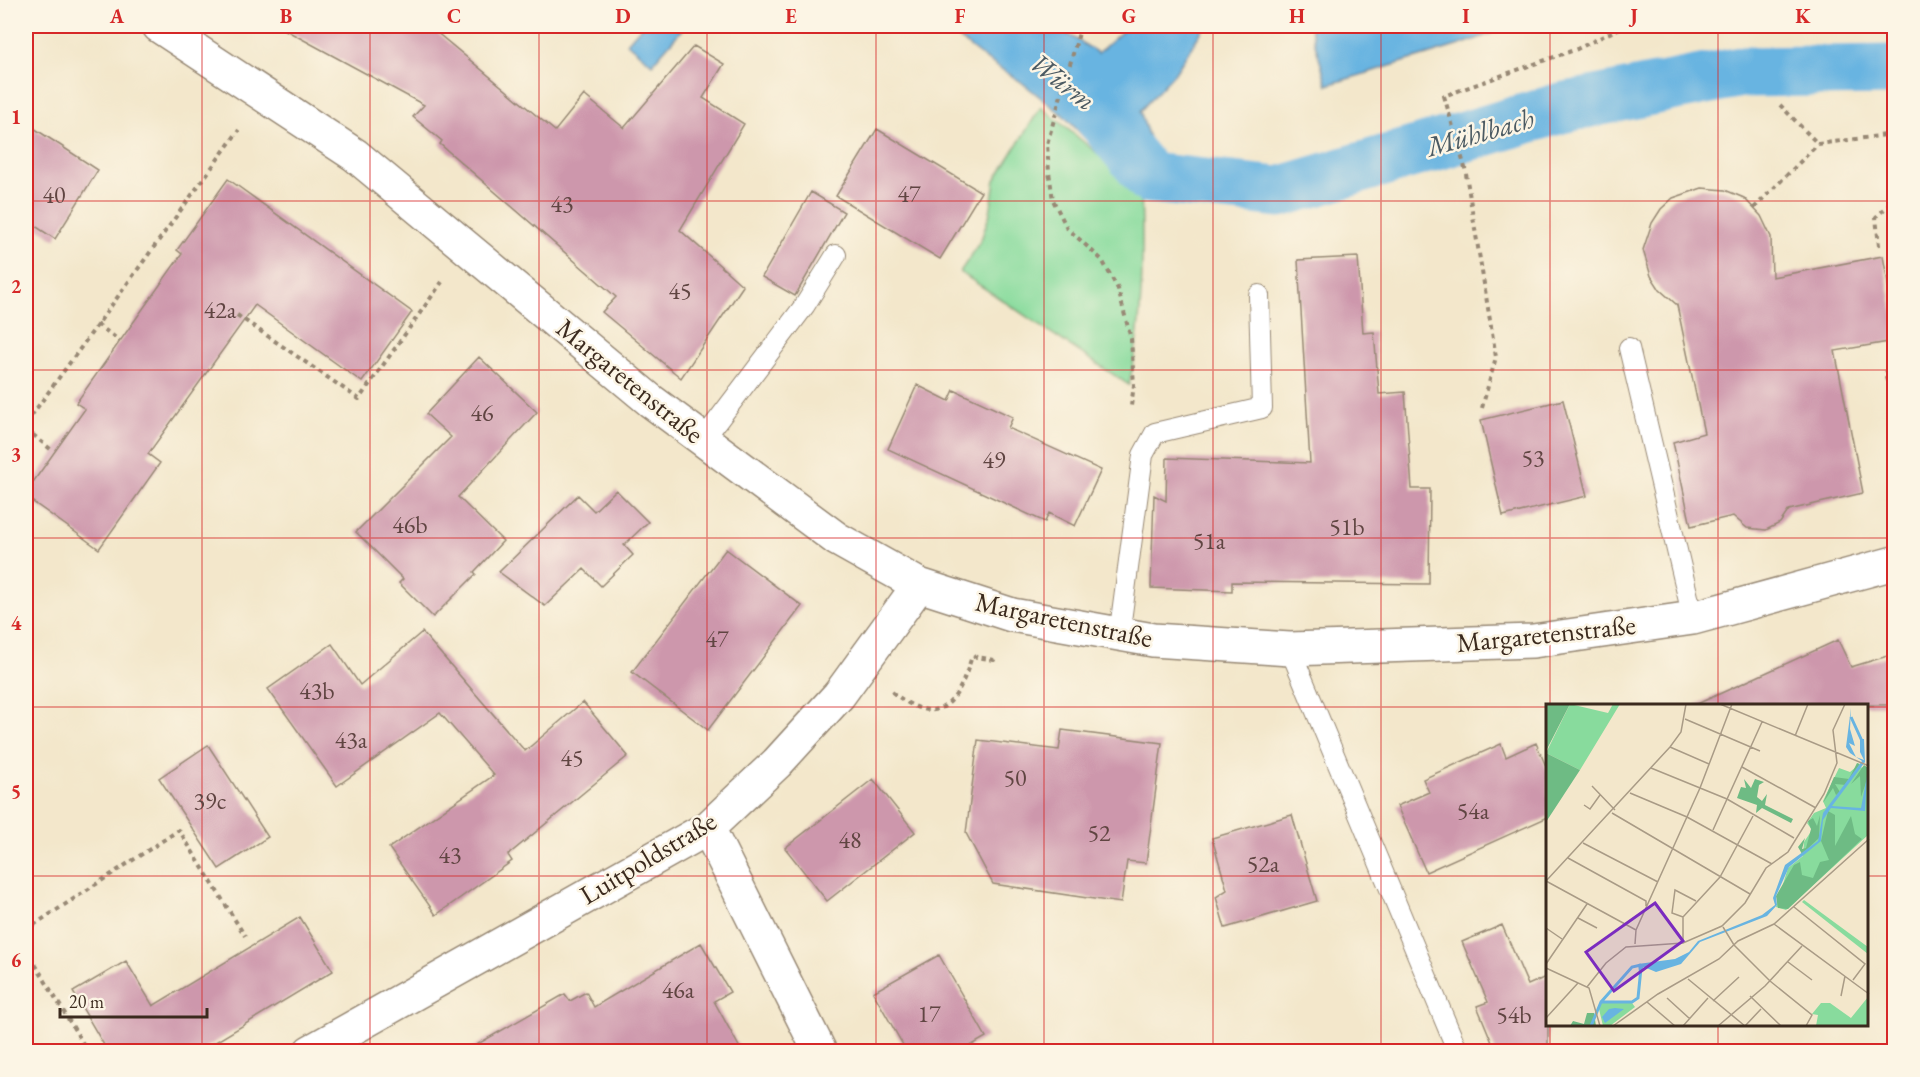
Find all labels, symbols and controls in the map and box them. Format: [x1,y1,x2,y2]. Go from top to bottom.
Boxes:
text: A [109,3,125,29]
text: B [280,3,292,29]
text: C [447,3,461,29]
text: D [615,3,631,29]
text: E [785,3,797,29]
text: F [955,3,966,29]
text: G [1122,3,1136,29]
text: H [1289,3,1305,29]
text: I [1462,3,1470,29]
text: J [1628,3,1638,29]
text: K [1795,3,1811,29]
water label: Würm [1023,44,1103,118]
water label: Mühlbach [1420,99,1538,165]
text: 1 [11,104,21,130]
house number: 47 [897,178,921,209]
house number: 40 [42,179,66,210]
house number: 43 [550,188,574,219]
text: 2 [11,273,22,299]
house number: 45 [668,275,692,306]
house number: 42a [204,294,237,325]
street label: Margaretenstraße [549,310,711,451]
house number: 46 [470,397,494,428]
text: 3 [11,441,21,467]
house number: 53 [1521,442,1545,473]
house number: 49 [982,444,1006,475]
house number: 46b [392,509,428,540]
house number: 51b [1329,511,1365,542]
house number: 51a [1193,525,1226,556]
street label: Margaretenstraße [972,584,1156,655]
street label: Margaretenstraße [1455,607,1637,660]
text: 4 [11,610,22,636]
house number: 47 [705,623,729,654]
house number: 43b [299,675,335,706]
inset map [1546,704,1869,1026]
house number: 43a [335,724,368,755]
house number: 45 [560,742,584,773]
house number: 50 [1003,762,1027,793]
text: 5 [11,778,21,804]
house number: 39c [194,785,226,816]
house number: 54a [1457,795,1490,826]
street label: Luitpoldstraße [573,803,722,912]
house number: 52 [1087,817,1111,848]
house number: 48 [838,824,862,855]
house number: 43 [438,839,462,870]
house number: 52a [1247,848,1280,879]
text: 6 [11,947,22,973]
house number: 46a [662,974,695,1005]
scale bar [60,981,207,1019]
text: 20 m [69,990,104,1013]
house number: 17 [917,998,941,1029]
house number: 54b [1496,999,1532,1030]

